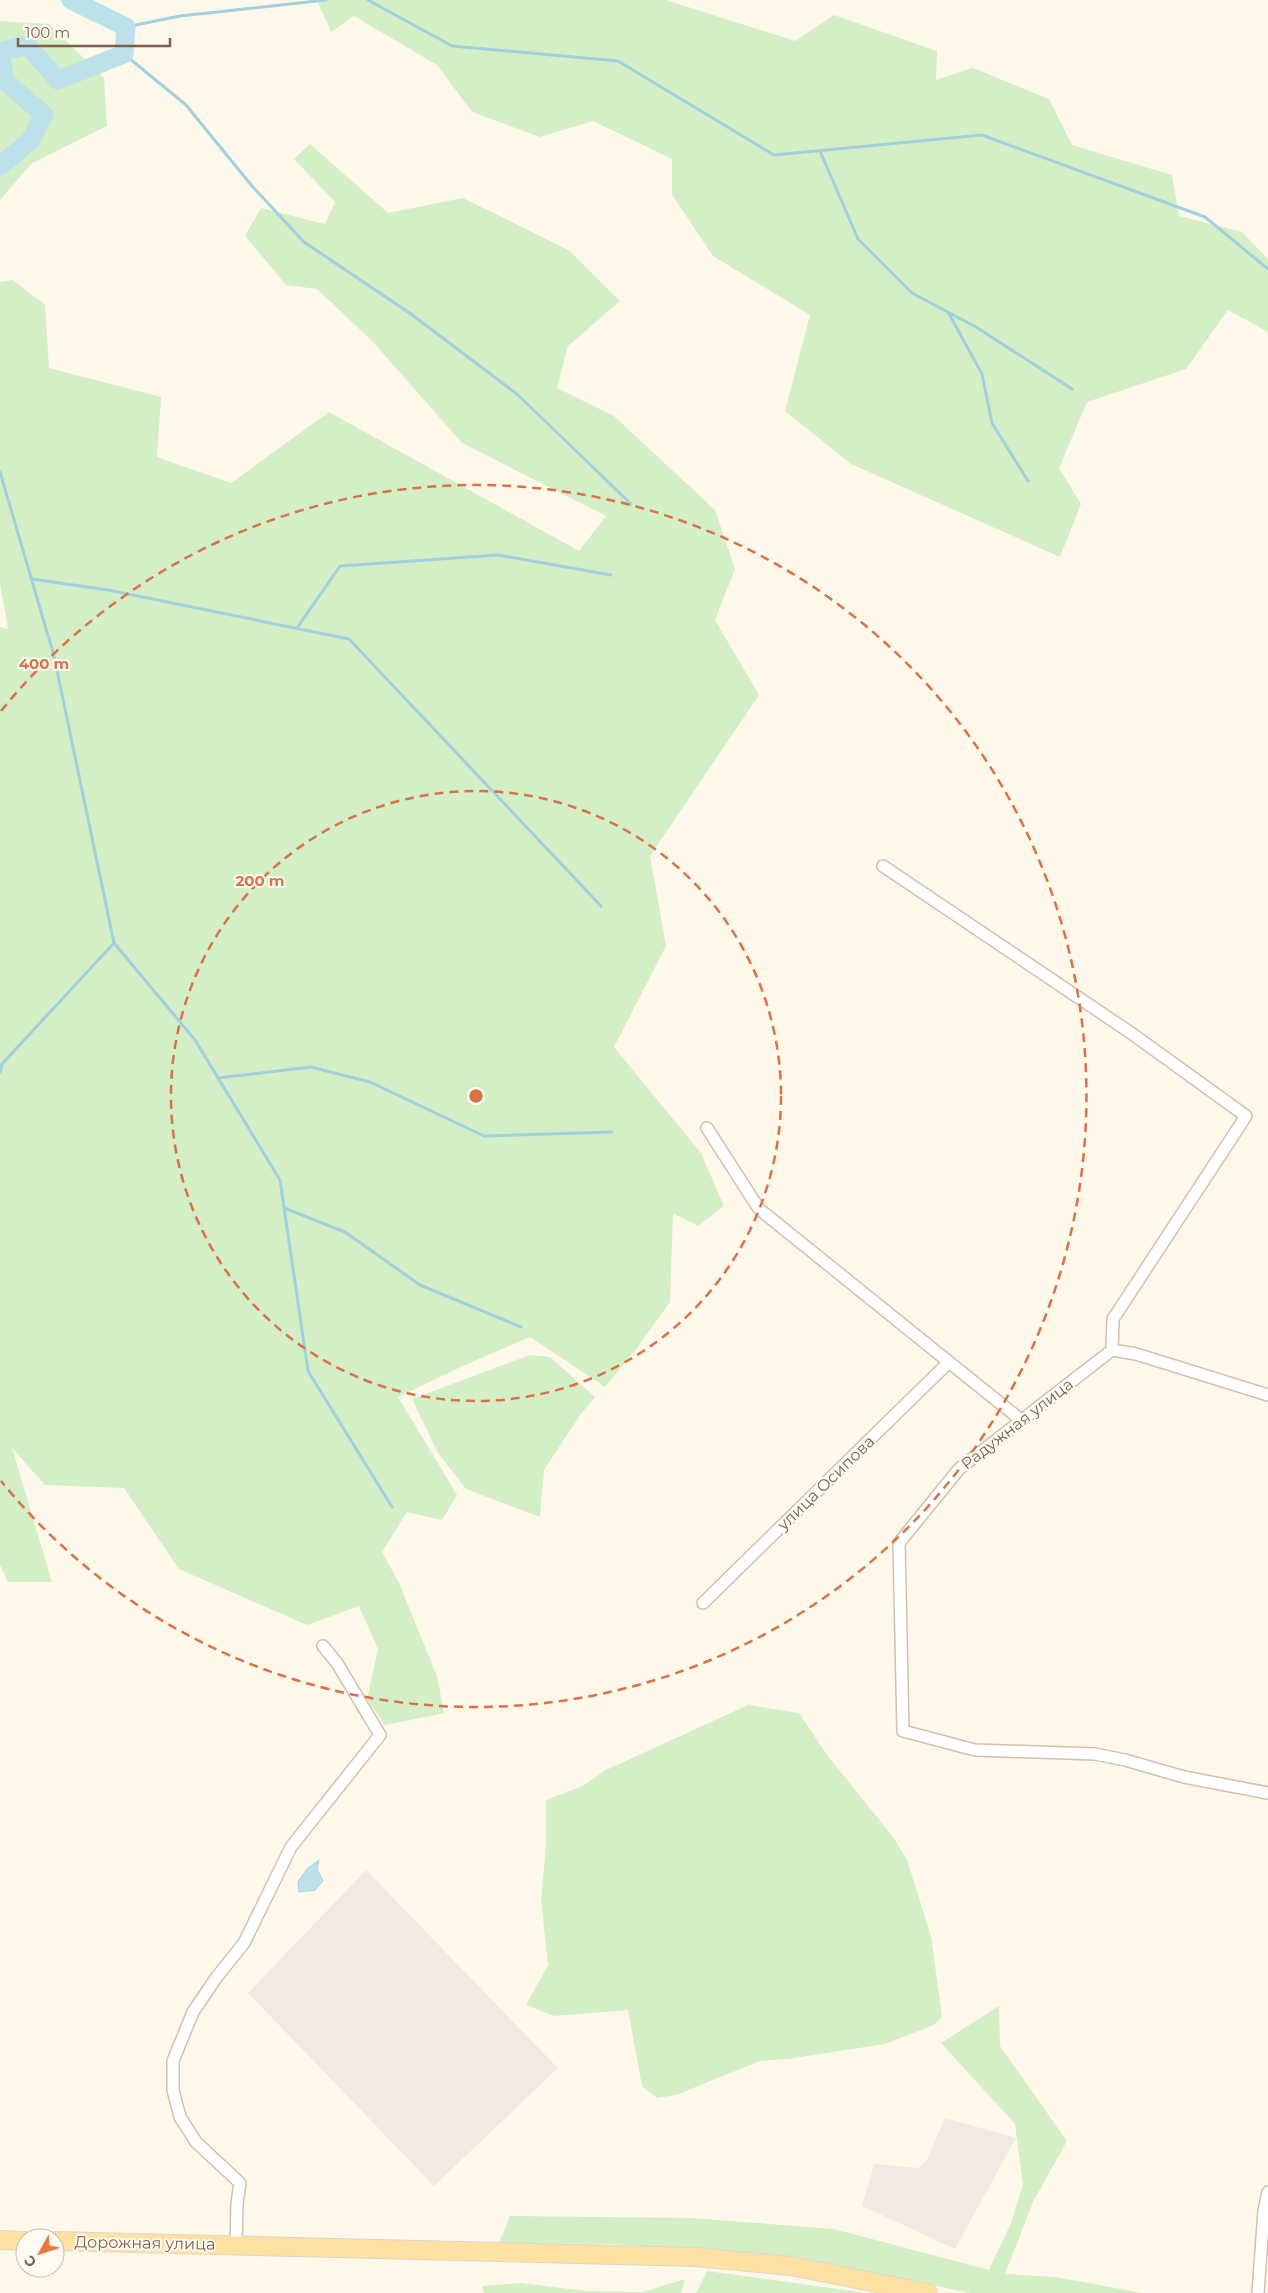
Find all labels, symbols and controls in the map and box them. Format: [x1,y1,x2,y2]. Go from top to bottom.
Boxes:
scale bar [18,15,170,47]
text: 100 m [25,23,70,42]
text: 400 m [19,654,69,673]
text: 200 m [235,871,285,890]
centre of rings [467,1087,485,1105]
street label: Радужная улица [957,1374,1077,1474]
street label: улица Осипова [773,1432,879,1535]
north arrow [15,2228,65,2278]
street label: Дорожная улица [74,2232,216,2254]
text: С [20,2252,40,2271]

